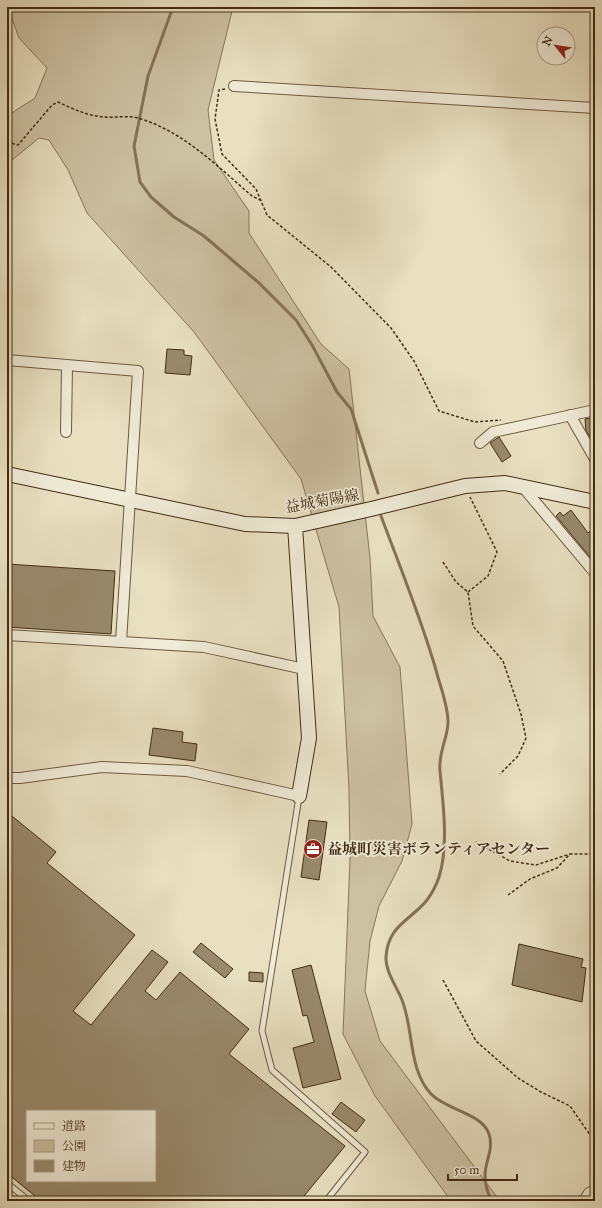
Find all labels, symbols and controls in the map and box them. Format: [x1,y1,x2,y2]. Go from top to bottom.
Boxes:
north arrow [536,26,576,66]
text: N [540,33,556,49]
street label: 益城菊陽線 [283,486,361,516]
office icon: 益城町災害ボランティアセンター [302,838,324,860]
place label: 益城町災害ボランティアセンター [327,840,550,858]
legend [26,1110,156,1182]
text: 道路 [62,1119,86,1133]
text: 公園 [62,1139,86,1153]
scale bar [448,1156,517,1182]
text: 建物 [62,1159,86,1173]
text: 50 m [454,1163,479,1177]

